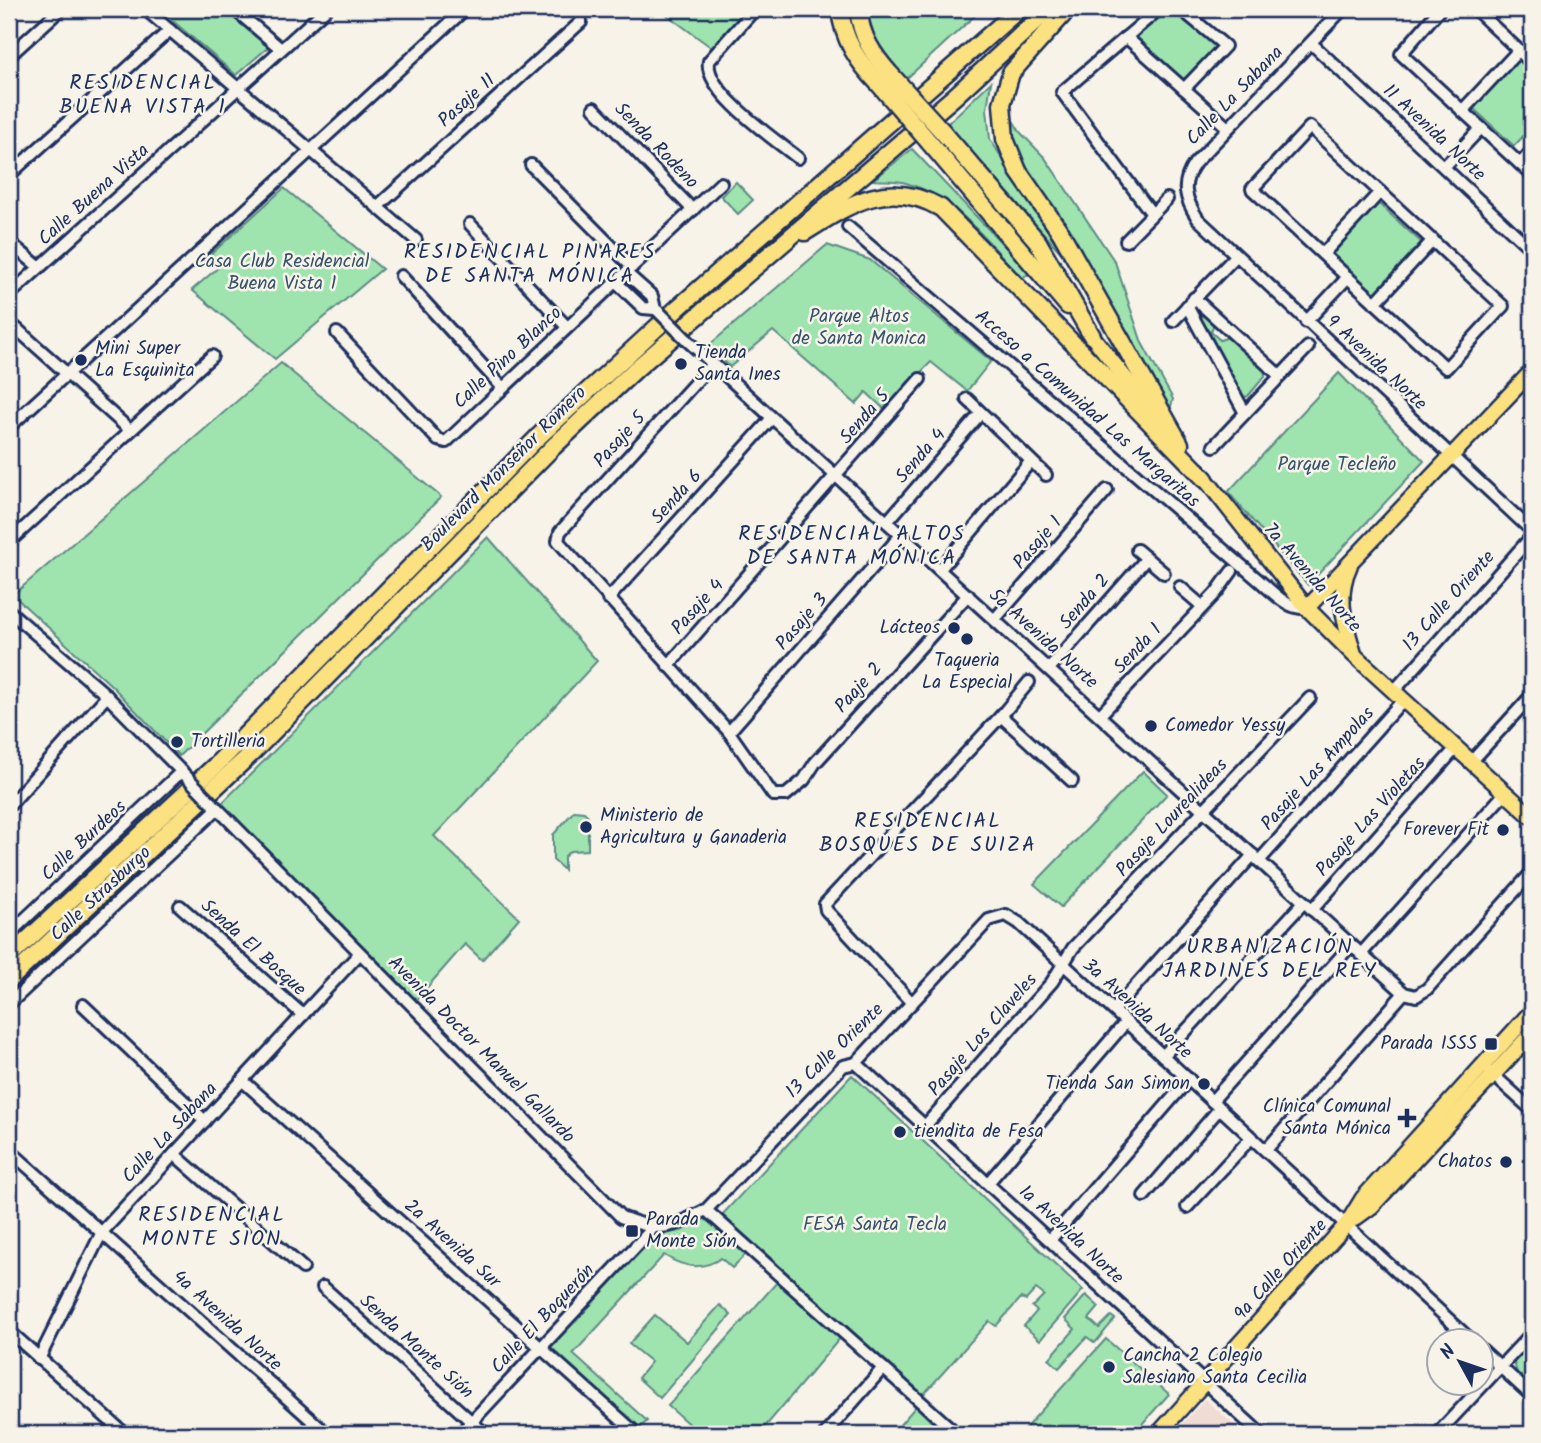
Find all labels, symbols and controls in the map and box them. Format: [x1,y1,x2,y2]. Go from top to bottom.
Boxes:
street label: Calle La Sabana [1179,39,1291,153]
district label: RESIDENCIAL BUENA VISTA 1 [59,67,227,124]
street label: Pasaje 11 [431,67,503,135]
street label: 11 Avenida Norte [1376,77,1493,189]
street label: Senda Rodeno [607,96,705,196]
street label: Calle Buena Vista [31,137,157,253]
district label: RESIDENCIAL PINARES DE SANTA MÓNICA [404,236,656,293]
park label: Casa Club Residencial Buena Vista 1 [195,247,370,299]
street label: Calle Pino Blanco [447,299,569,417]
park label: Parque Altos de Santa Monica [792,302,926,354]
street label: Acceso a Comunidad Las Margaritas [968,302,1206,516]
street label: 9 Avenida Norte [1318,308,1434,418]
place label: Mini Super La Esquinita [95,334,195,386]
place label: Tienda Santa Ines [695,338,781,390]
marker: Mini Super La Esquinita [73,352,89,368]
marker: Tienda Santa Ines [673,356,689,372]
street label: Boulevard Monseñor Romero [414,379,594,559]
street label: Senda 5 [832,381,899,451]
street label: Pasaje 5 [586,404,655,475]
street label: Senda 4 [888,422,954,490]
park label: Parque Tecleño [1278,450,1396,480]
street label: Senda 6 [644,463,710,531]
street label: Pasaje 1 [1006,509,1070,577]
street label: 7a Avenida Norte [1255,516,1369,640]
district label: RESIDENCIAL ALTOS DE SANTA MÓNICA [738,518,966,575]
street label: 13 Calle Oriente [1395,543,1503,658]
street label: Senda 2 [1052,567,1118,637]
street label: Pasaje 4 [664,572,732,642]
street label: 5a Avenida Norte [981,581,1105,697]
street label: Pasaje 3 [768,586,836,658]
place label: Lácteos [880,613,940,643]
street label: Senda 1 [1106,617,1170,681]
marker: Lácteos [946,620,962,636]
marker: Taqueria La Especial [959,631,975,647]
place label: Taqueria La Especial [922,646,1012,698]
street label: Paaje 2 [828,656,890,720]
street label: Pasaje Las Ampolas [1254,700,1382,838]
place label: Comedor Yessy [1165,711,1286,741]
marker: Comedor Yessy [1143,718,1159,734]
place label: Tortilleria [191,727,266,757]
marker: Tortilleria [169,734,185,750]
street label: Pasaje Las Violetas [1309,750,1433,884]
street label: Pasaje Lourealideas [1109,752,1235,884]
street label: Calle Burdeos [34,793,134,889]
place label: Ministerio de Agricultura y Ganaderia [600,801,787,853]
district label: RESIDENCIAL BOSQUES DE SUIZA [819,805,1037,862]
place label: Forever Fit [1403,815,1490,845]
marker: Ministerio de Agricultura y Ganaderia [578,819,594,835]
marker: Forever Fit [1495,822,1511,838]
street label: Calle Strasburgo [43,839,159,949]
street label: Senda El Bosque [193,892,313,1004]
district label: URBANIZACIÓN JARDINES DEL REY [1162,931,1378,988]
street label: Avenida Doctor Manuel Gallardo [380,949,582,1151]
street label: 3a Avenida Norte [1075,951,1199,1067]
street label: Pasaje Los Claveles [921,967,1045,1103]
street label: 13 Calle Oriente [779,996,892,1106]
place label: Parada ISSS [1380,1029,1477,1059]
marker: Parada ISSS [1483,1036,1499,1052]
place label: Tienda San Simon [1045,1069,1190,1099]
street label: Calle La Sabana [115,1075,225,1191]
marker: Tienda San Simon [1196,1076,1212,1092]
place label: Clínica Comunal Santa Mónica [1263,1092,1391,1144]
marker: Clínica Comunal Santa Mónica [1397,1108,1417,1128]
place label: tiendita de Fesa [914,1117,1044,1147]
marker: tiendita de Fesa [892,1124,908,1140]
place label: Chatos [1437,1147,1492,1177]
marker: Chatos [1498,1154,1514,1170]
street label: 1a Avenida Norte [1011,1178,1131,1292]
street label: 2a Avenida Sur [397,1192,509,1297]
district label: RESIDENCIAL MONTE SION [138,1199,286,1256]
place label: Parada Monte Sión [646,1205,737,1257]
park label: FESA Santa Tecla [803,1210,947,1240]
street label: 9a Calle Oriente [1227,1212,1335,1328]
marker: Parada Monte Sión [624,1223,640,1239]
street label: Calle El Boquerón [484,1257,602,1381]
street label: 4a Avenida Norte [165,1263,289,1379]
street label: Senda Monte Sión [352,1287,480,1407]
north arrow [1426,1328,1496,1398]
text: N [1433,1338,1464,1367]
place label: Cancha 2 Colegio Salesiano Santa Cecilia [1123,1341,1307,1393]
marker: Cancha 2 Colegio Salesiano Santa Cecilia [1101,1359,1117,1375]

